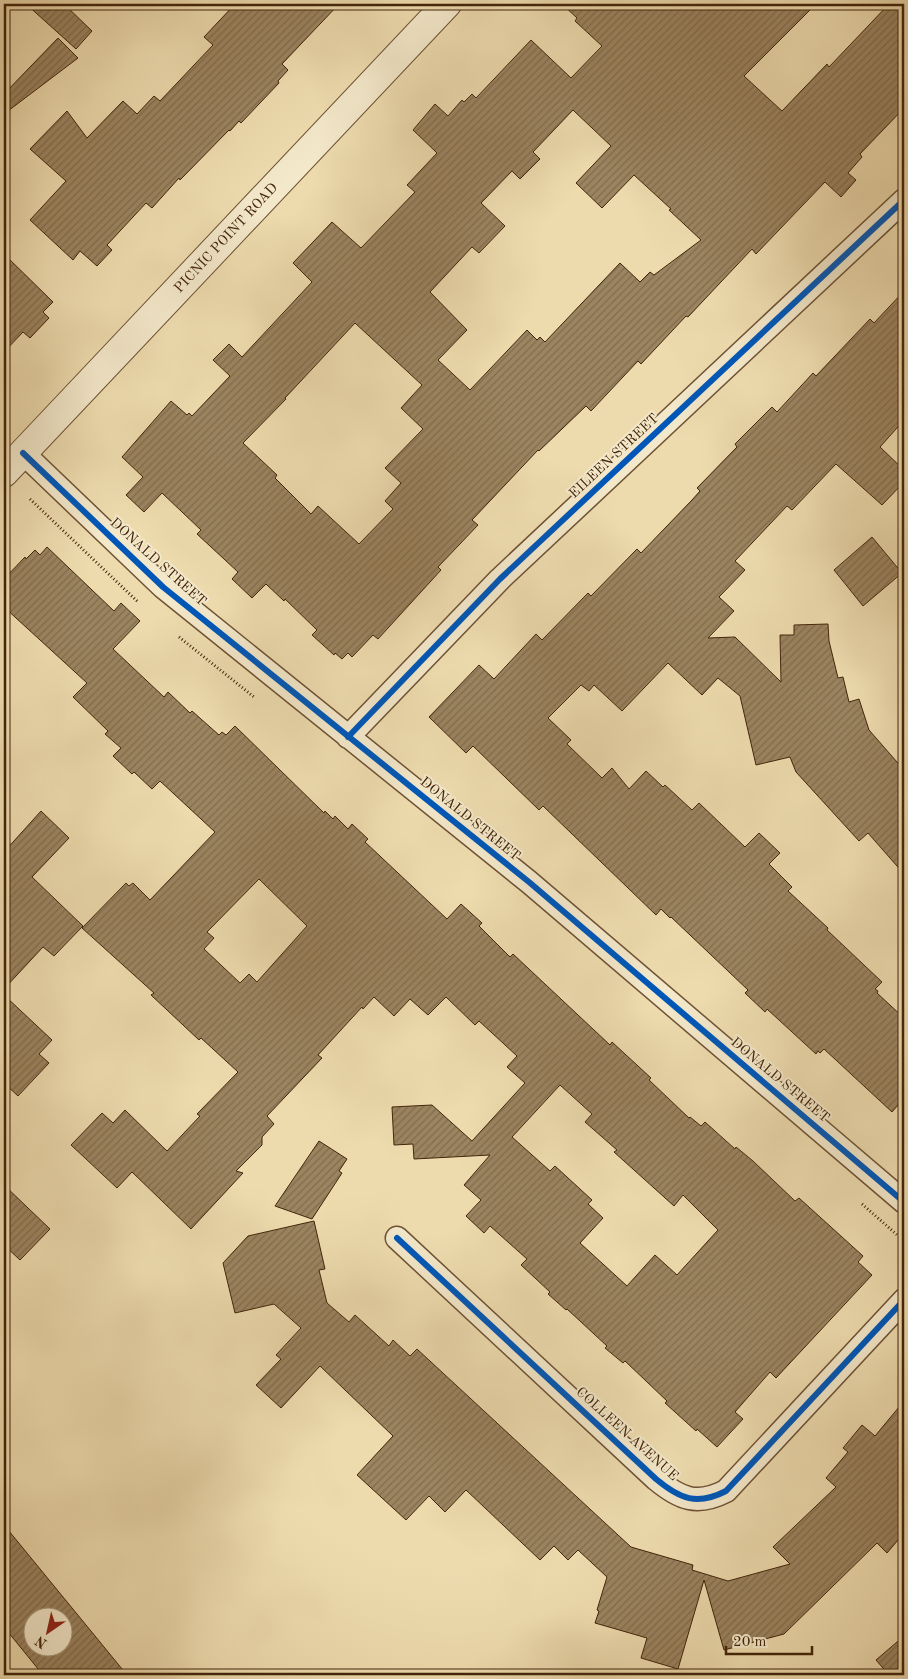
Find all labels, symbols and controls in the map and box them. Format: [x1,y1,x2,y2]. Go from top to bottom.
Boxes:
street label: PICNIC POINT ROAD [172,180,280,295]
street label: EILEEN STREET [567,411,661,501]
street label: DONALD STREET [107,515,209,609]
street label: DONALD STREET [417,775,523,863]
street label: DONALD STREET [728,1035,832,1125]
street label: COLLEEN AVENUE [573,1385,681,1483]
north arrow [22,1606,72,1656]
scale bar [726,1624,812,1656]
text: N [33,1633,50,1651]
text: 20 m [733,1635,767,1650]

